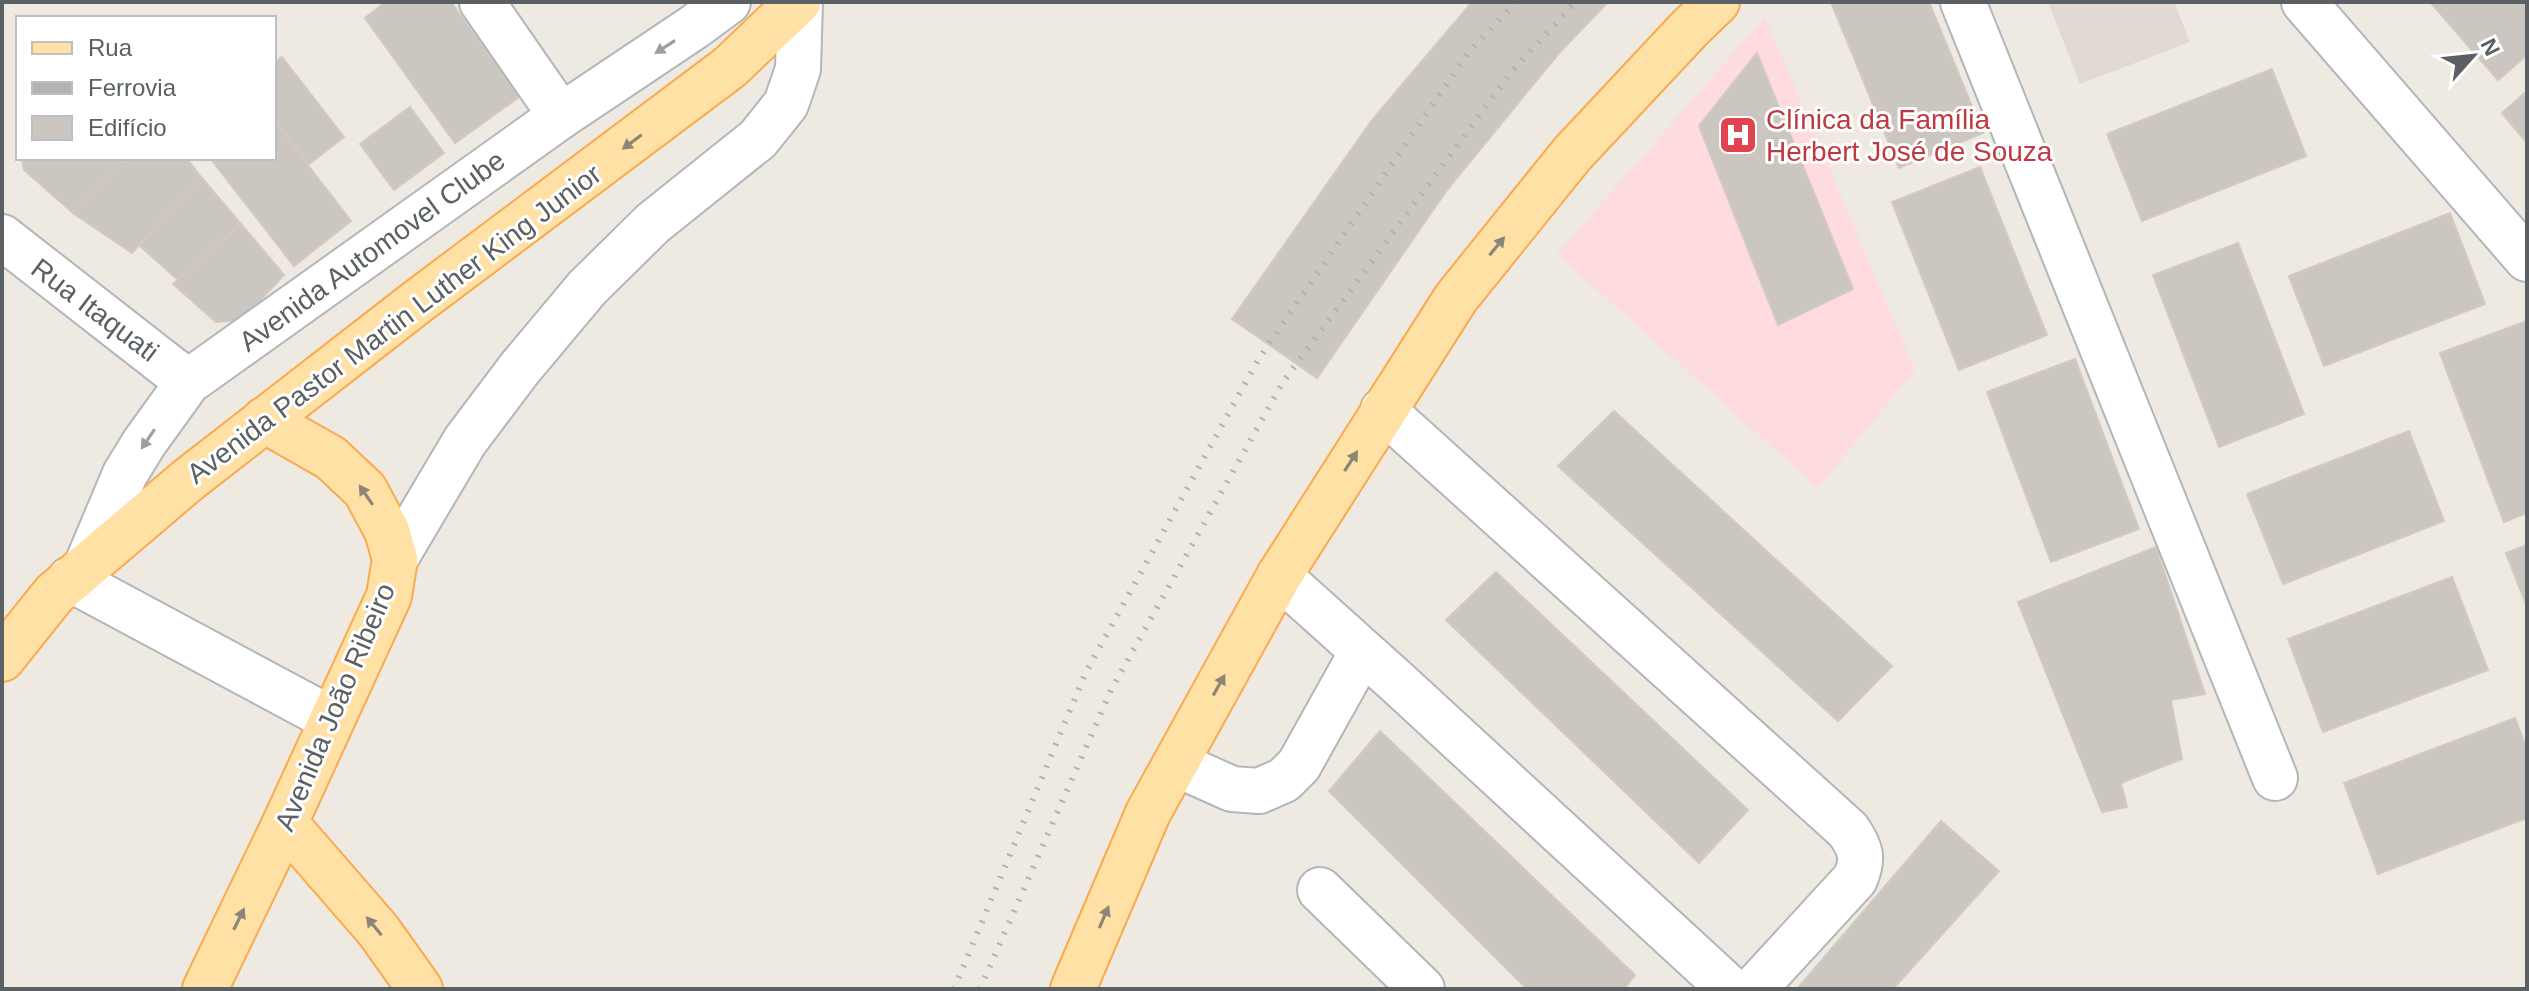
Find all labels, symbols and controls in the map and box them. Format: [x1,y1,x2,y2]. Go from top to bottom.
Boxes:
legend [16,16,276,160]
north arrow [2433,16,2513,96]
text: Rua [88,34,133,61]
text: N [2476,34,2505,60]
one-way arrow [654,39,675,54]
text: Ferrovia [88,74,177,101]
place label: Clínica da Família Herbert José de Souza [1766,104,2053,167]
text: Edifício [88,114,167,141]
hospital icon: Clínica da Família Herbert José de Souza [1717,114,1759,156]
one-way arrow [621,134,643,150]
street label: Avenida Automovel Clube [233,144,511,358]
street label: Avenida Pastor Martin Luther King Junior [181,158,607,490]
one-way arrow [1489,236,1505,256]
street label: Rua Itaquati [25,252,165,368]
one-way arrow [141,428,156,449]
one-way arrow [1343,450,1358,471]
one-way arrow [358,484,374,506]
street label: Avenida João Ribeiro [269,579,401,835]
one-way arrow [1212,673,1226,696]
one-way arrow [1097,905,1110,929]
one-way arrow [232,907,246,930]
one-way arrow [366,916,383,936]

